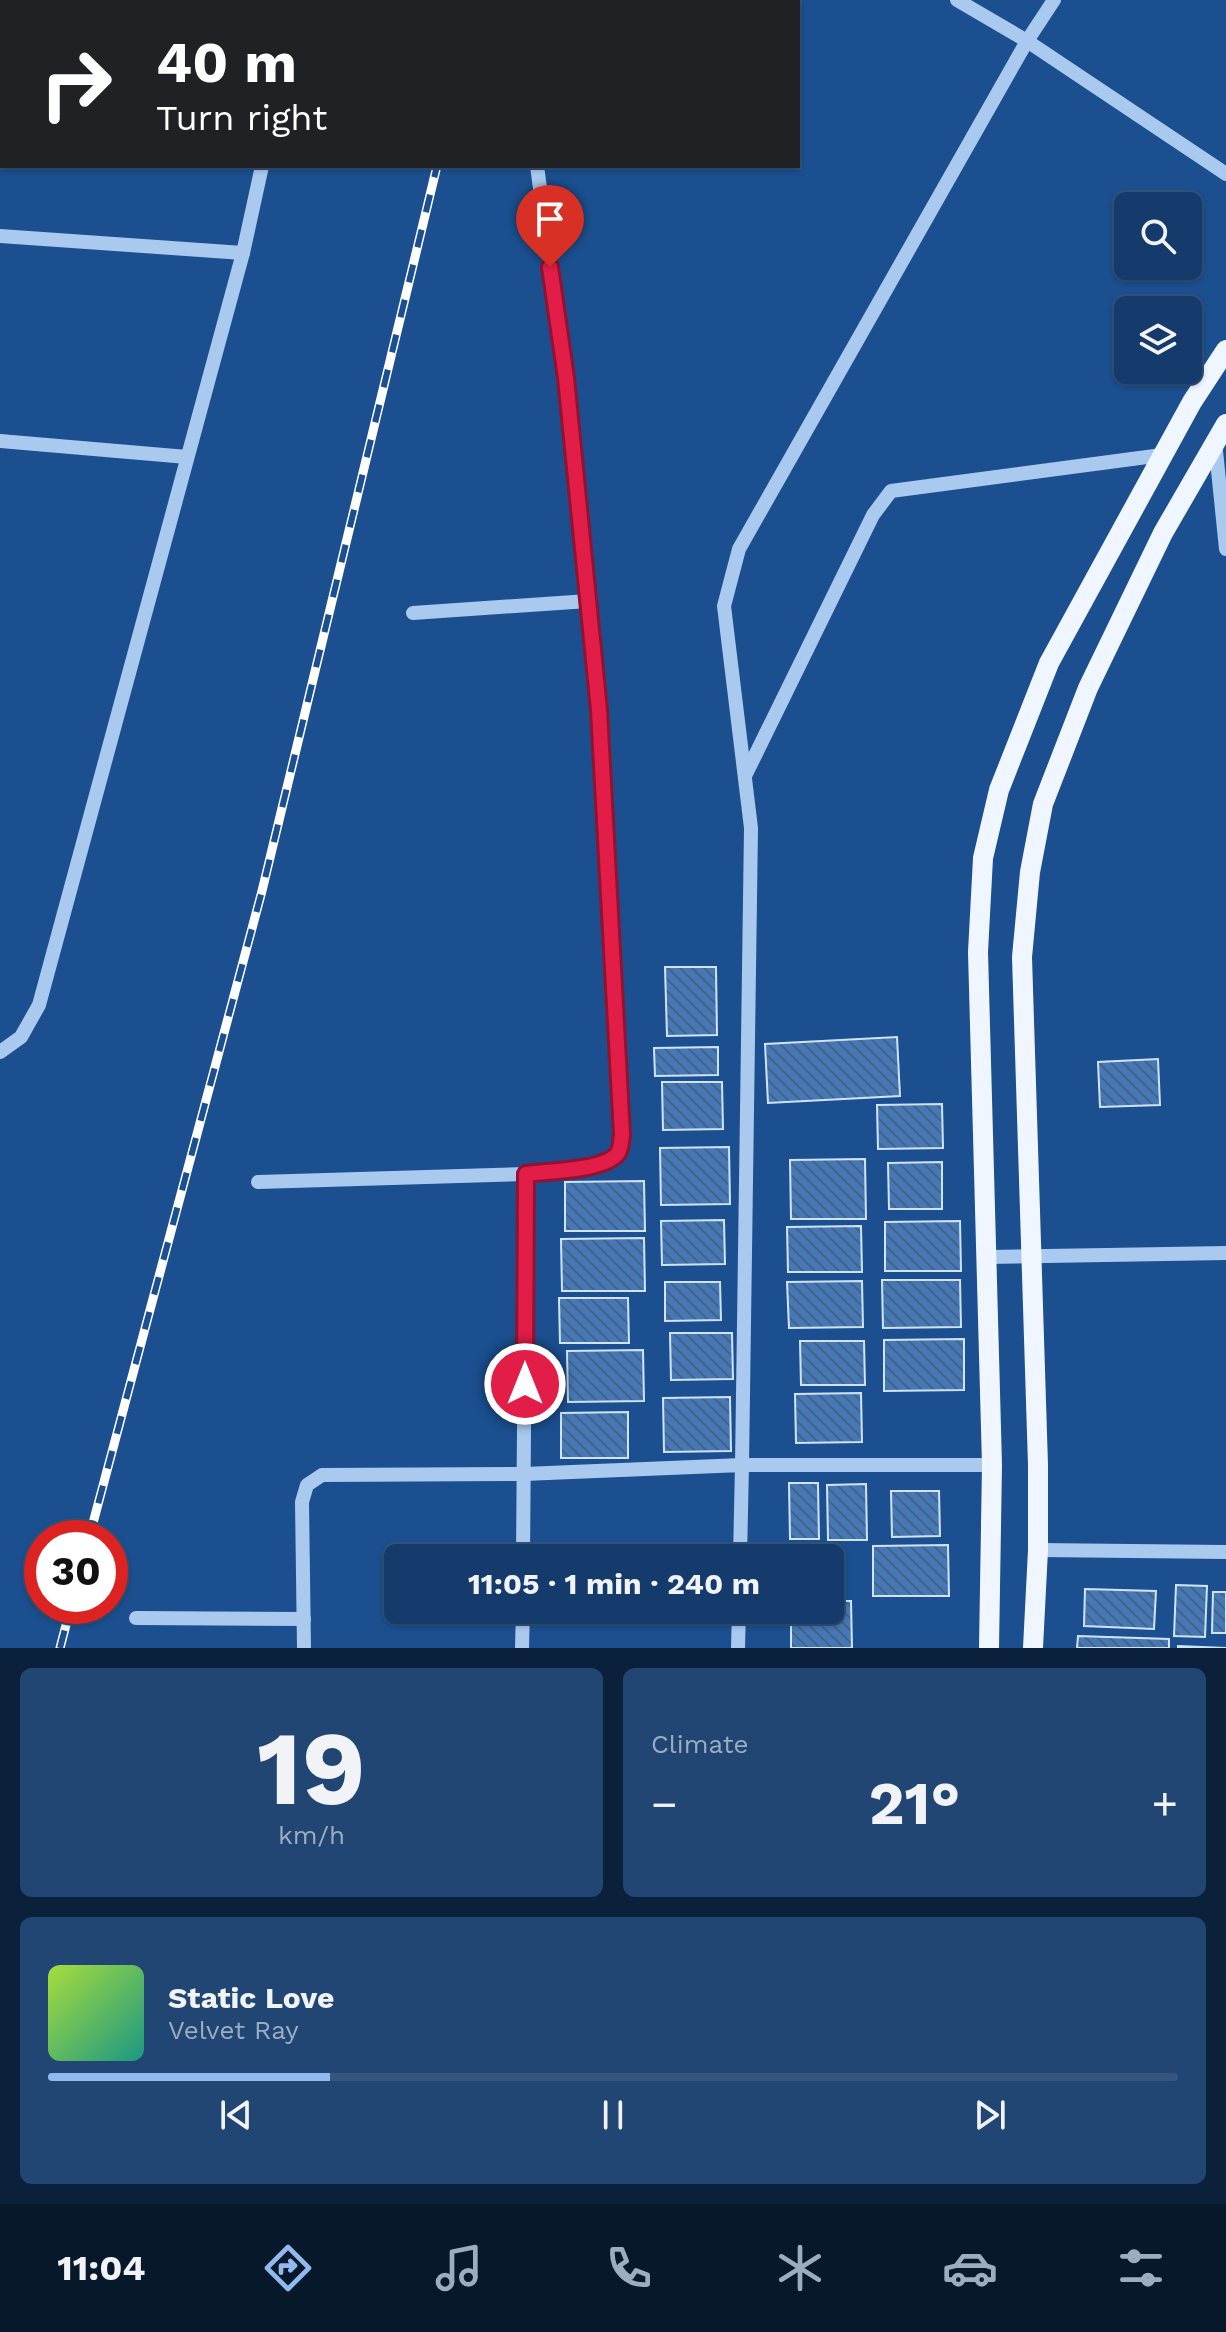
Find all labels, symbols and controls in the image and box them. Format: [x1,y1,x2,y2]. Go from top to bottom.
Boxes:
text: 40 m [156,30,297,96]
icon: right [24,32,128,136]
text: Turn right [156,97,327,139]
pin [516,185,584,267]
map controls [1114,192,1202,384]
button: search [1114,192,1202,280]
icon: arrive [528,197,572,241]
button: layers [1114,296,1202,384]
position arrow [483,1342,567,1426]
speed limit sign: 30 [24,1520,128,1624]
text: 11:05 · 1 min · 240 m [468,1566,760,1601]
text: 19 [257,1707,366,1829]
text: Climate [651,1729,749,1759]
text: 21° [869,1768,960,1839]
text: − [651,1778,678,1830]
text: + [1151,1778,1178,1830]
text: km/h [278,1820,345,1850]
text: Static Love [168,1980,334,2015]
text: Velvet Ray [168,2015,299,2045]
icon: previous [214,2093,258,2137]
icon: pause [591,2093,635,2137]
icon: next [968,2093,1012,2137]
icon: directions [260,2240,316,2296]
icon: music [431,2240,487,2296]
icon: phone [601,2240,657,2296]
icon: climate [772,2240,828,2296]
icon: car [942,2240,998,2296]
icon: filters [1113,2240,1169,2296]
text: 11:04 [57,2247,146,2289]

